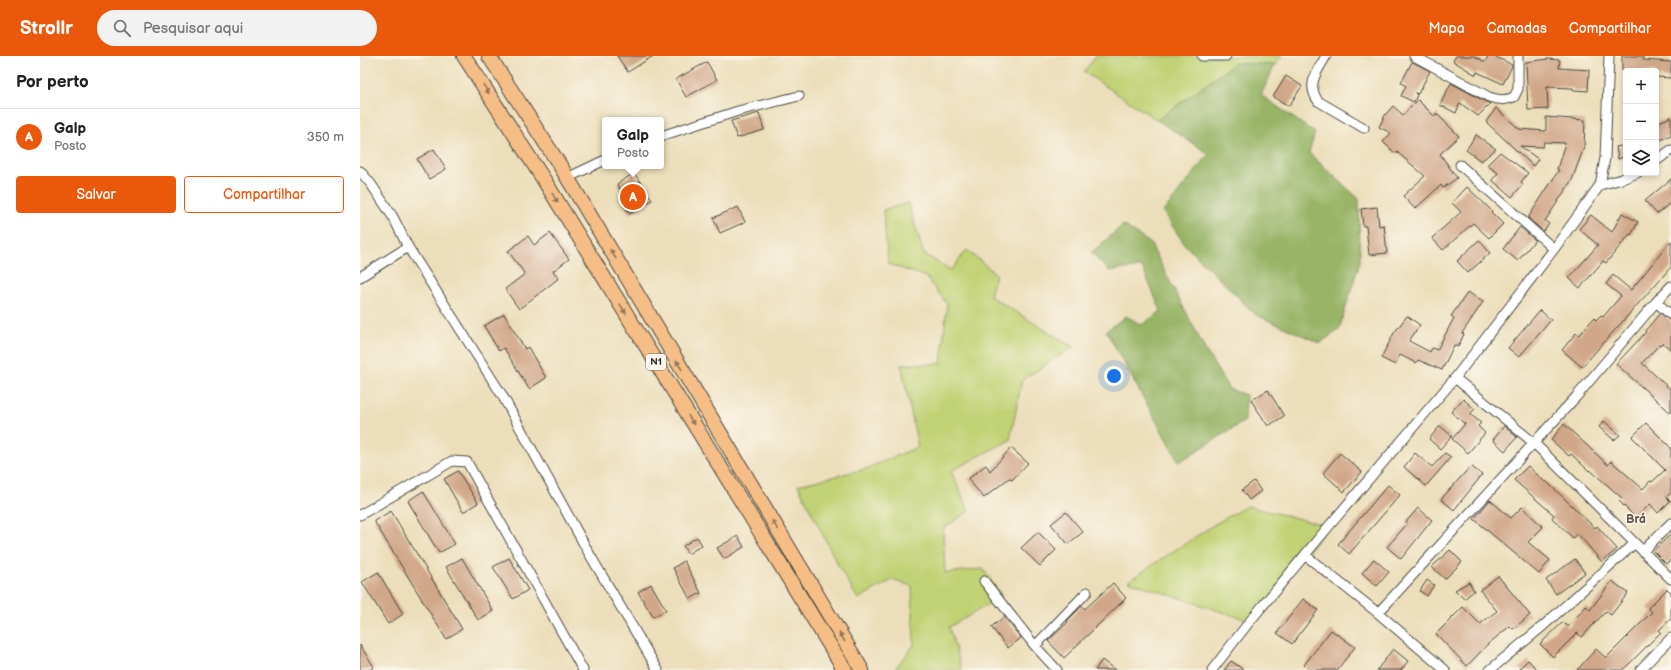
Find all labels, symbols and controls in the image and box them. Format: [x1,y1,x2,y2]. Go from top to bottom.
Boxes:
search box [97,10,377,46]
text: Strollr [20,17,73,40]
icon: search [111,17,133,39]
text: Pesquisar aqui [143,19,243,38]
text: Mapa [1429,20,1465,37]
text: Camadas [1487,20,1547,37]
text: Compartilhar [1569,20,1651,37]
map controls [1623,68,1659,176]
button: + [1623,68,1659,104]
text: Por perto [16,72,89,92]
one-way arrow [482,83,489,94]
button: − [1623,104,1659,140]
popup [602,117,664,169]
text: Galp [54,119,86,138]
text: Galp [617,126,649,145]
text: A [25,129,33,145]
text: 350 m [307,129,344,145]
text: Posto [54,138,86,154]
button: layers [1623,140,1659,176]
text: Posto [617,145,649,161]
button: Salvar [16,176,176,213]
button: Compartilhar [184,176,344,213]
pin: A [620,182,646,212]
one-way arrow [552,192,559,204]
one-way arrow [609,248,616,260]
one-way arrow [620,303,627,315]
road number: N1 [646,354,666,370]
one-way arrow [676,359,683,371]
your location [1104,366,1124,386]
one-way arrow [688,414,695,426]
district label: Brá [1626,512,1646,527]
one-way arrow [771,519,778,531]
one-way arrow [838,631,845,643]

